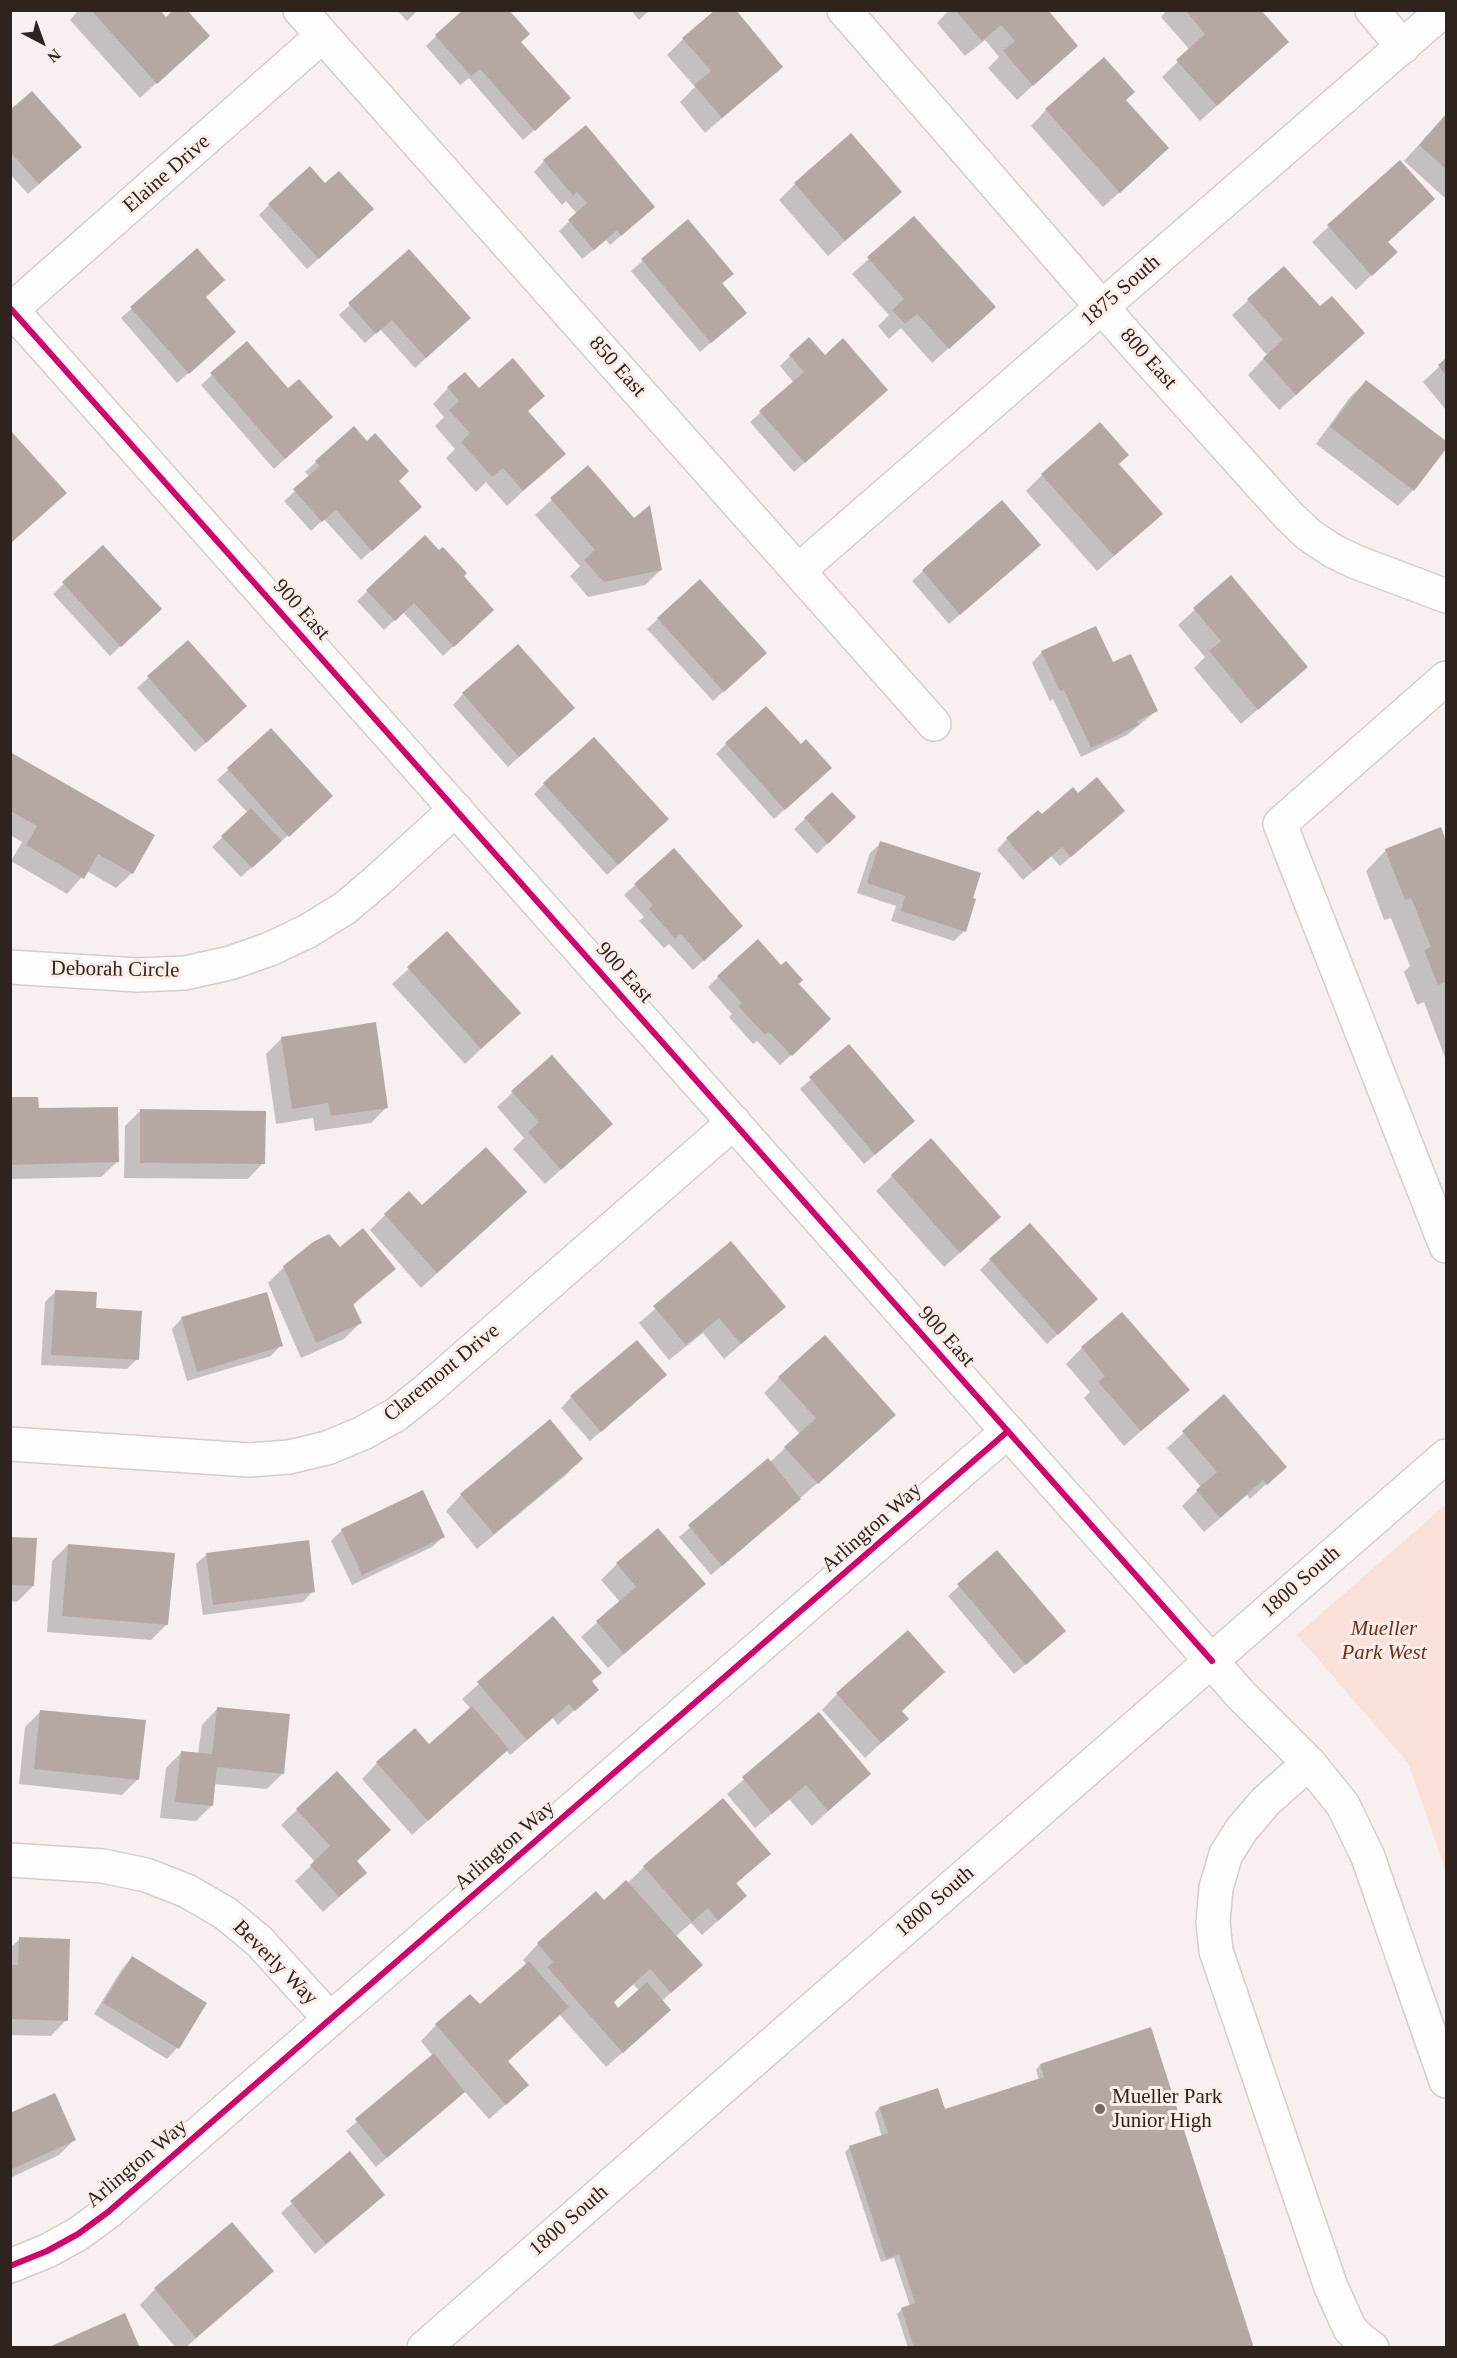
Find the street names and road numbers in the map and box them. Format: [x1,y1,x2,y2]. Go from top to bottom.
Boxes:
street label: Elaine Drive [118,129,216,219]
street label: 1875 South [1076,250,1166,332]
street label: 800 East [1114,323,1182,395]
street label: 850 East [583,331,651,403]
street label: 900 East [267,574,335,646]
street label: 900 East [590,937,658,1009]
street label: Deborah Circle [50,956,180,984]
street label: 900 East [912,1301,980,1373]
street label: Claremont Drive [379,1319,505,1427]
street label: Arlington Way [817,1478,927,1578]
street label: 1800 South [1256,1541,1346,1623]
street label: Arlington Way [450,1796,560,1896]
street label: 1800 South [890,1861,980,1943]
street label: Beverly Way [227,1915,323,2011]
street label: Arlington Way [81,2114,193,2214]
street label: 1800 South [524,2180,614,2262]

